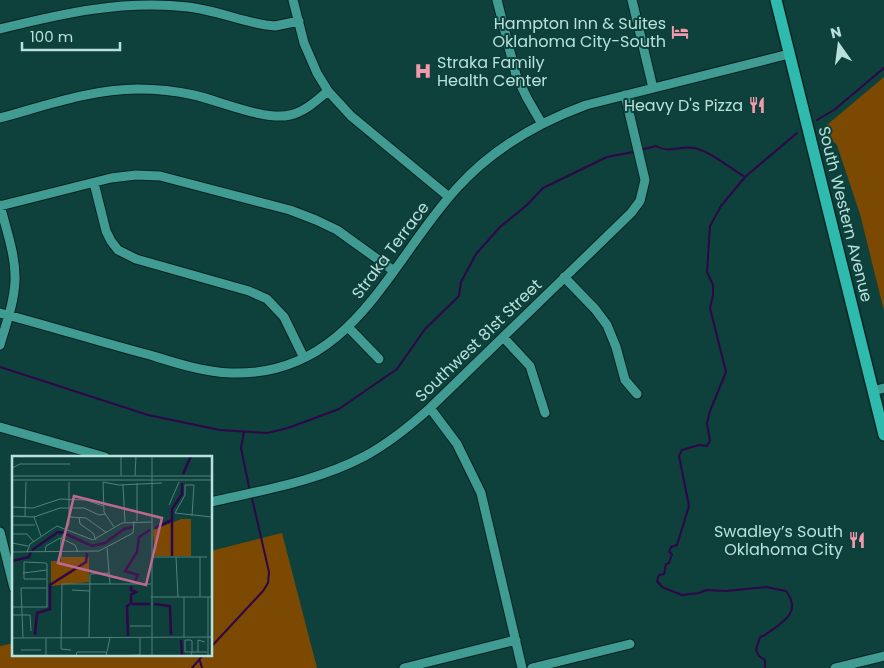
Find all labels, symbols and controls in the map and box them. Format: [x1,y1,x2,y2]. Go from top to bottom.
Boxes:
place label: Hampton Inn & Suites Oklahoma City-South [493,12,666,53]
scale bar [22,20,120,52]
north arrow [814,20,864,70]
text: N [828,21,843,43]
hotel icon: Hampton Inn & Suites Oklahoma City-South [670,22,690,42]
text: 100 m [30,26,73,47]
place label: Straka Family Health Center [437,51,547,92]
hospital icon: Straka Family Health Center [413,61,433,81]
place label: Heavy D's Pizza [624,94,743,117]
restaurant icon: Heavy D's Pizza [747,95,767,115]
street label: South Western Avenue [813,124,879,304]
street label: Straka Terrace [346,197,435,304]
street label: Southwest 81st Street [410,274,547,407]
inset map [12,456,212,656]
place label: Swadley’s South Oklahoma City [714,520,843,561]
restaurant icon: Swadley’s South Oklahoma City [847,530,867,550]

